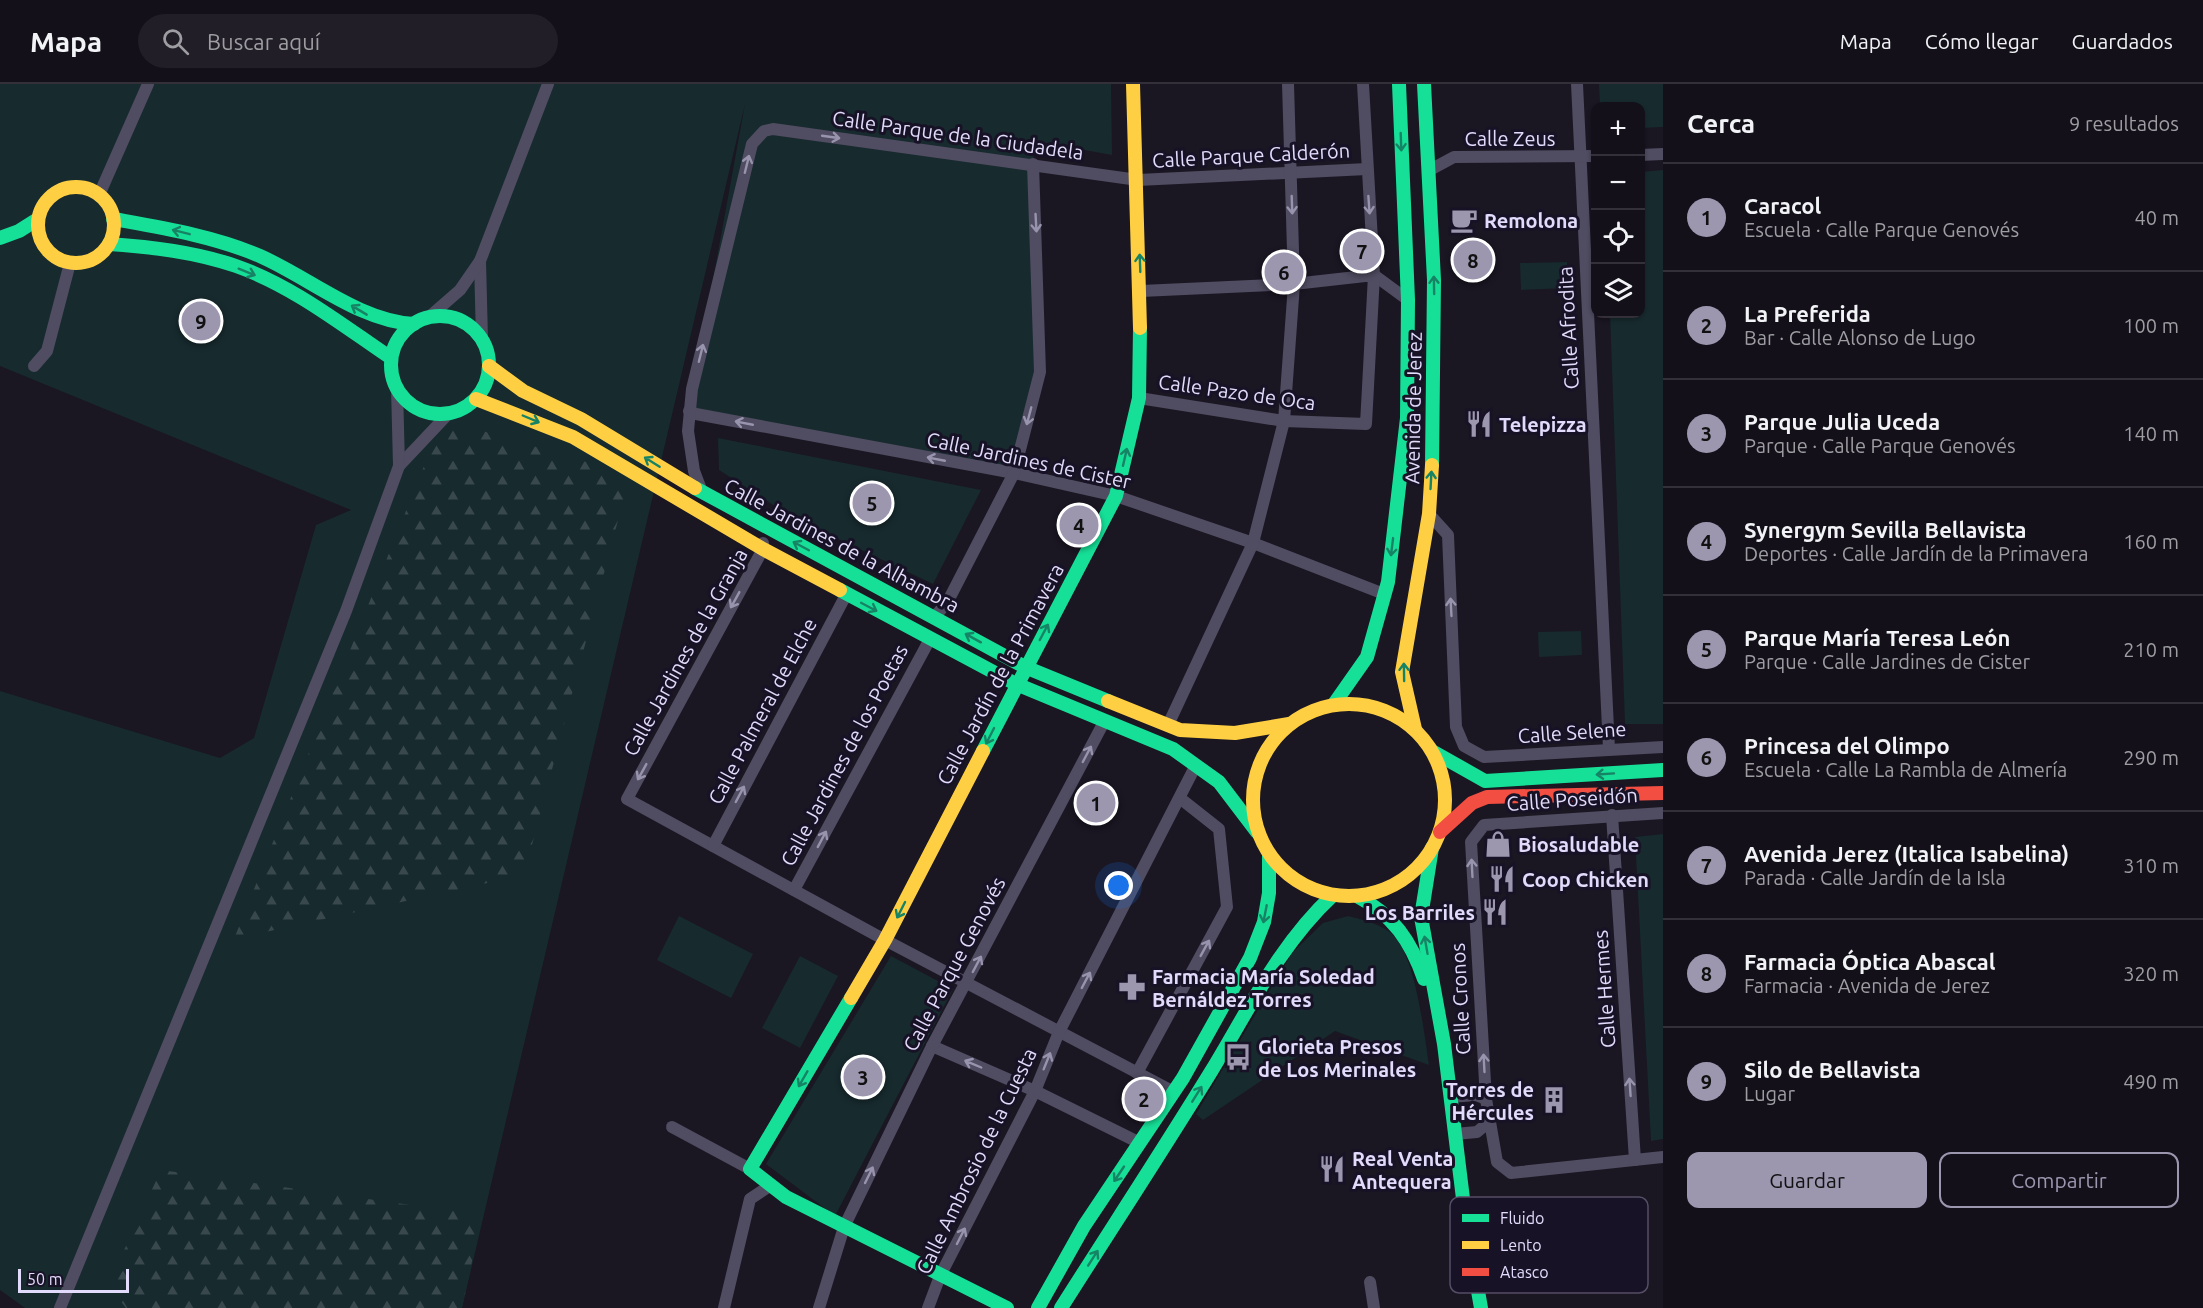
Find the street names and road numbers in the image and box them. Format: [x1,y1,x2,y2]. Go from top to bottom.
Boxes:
street label: Calle Parque de la Ciudadela [831,106,1085,164]
street label: Calle Zeus [1464,127,1556,150]
street label: Calle Parque Calderón [1151,138,1351,172]
street label: Calle Afrodita [1553,266,1583,390]
street label: Avenida de Jerez [1400,332,1426,484]
street label: Calle Pazo de Oca [1157,370,1317,414]
street label: Calle Jardines de Cister [925,427,1134,493]
street label: Calle Jardines de la Alhambra [721,473,963,617]
street label: Calle Jardines de la Granja [618,544,752,760]
street label: Calle Jardín de la Primavera [932,560,1068,788]
street label: Calle Palmeral de Elche [703,614,821,808]
street label: Calle Jardines de los Poetas [776,640,912,870]
street label: Calle Selene [1517,717,1627,747]
street label: Calle Poseidón [1506,783,1638,815]
street label: Calle Parque Genovés [898,873,1010,1055]
street label: Calle Hermes [1588,929,1620,1049]
street label: Calle Cronos [1446,942,1474,1056]
street label: Calle Ambrosio de la Cuesta [911,1044,1041,1278]

